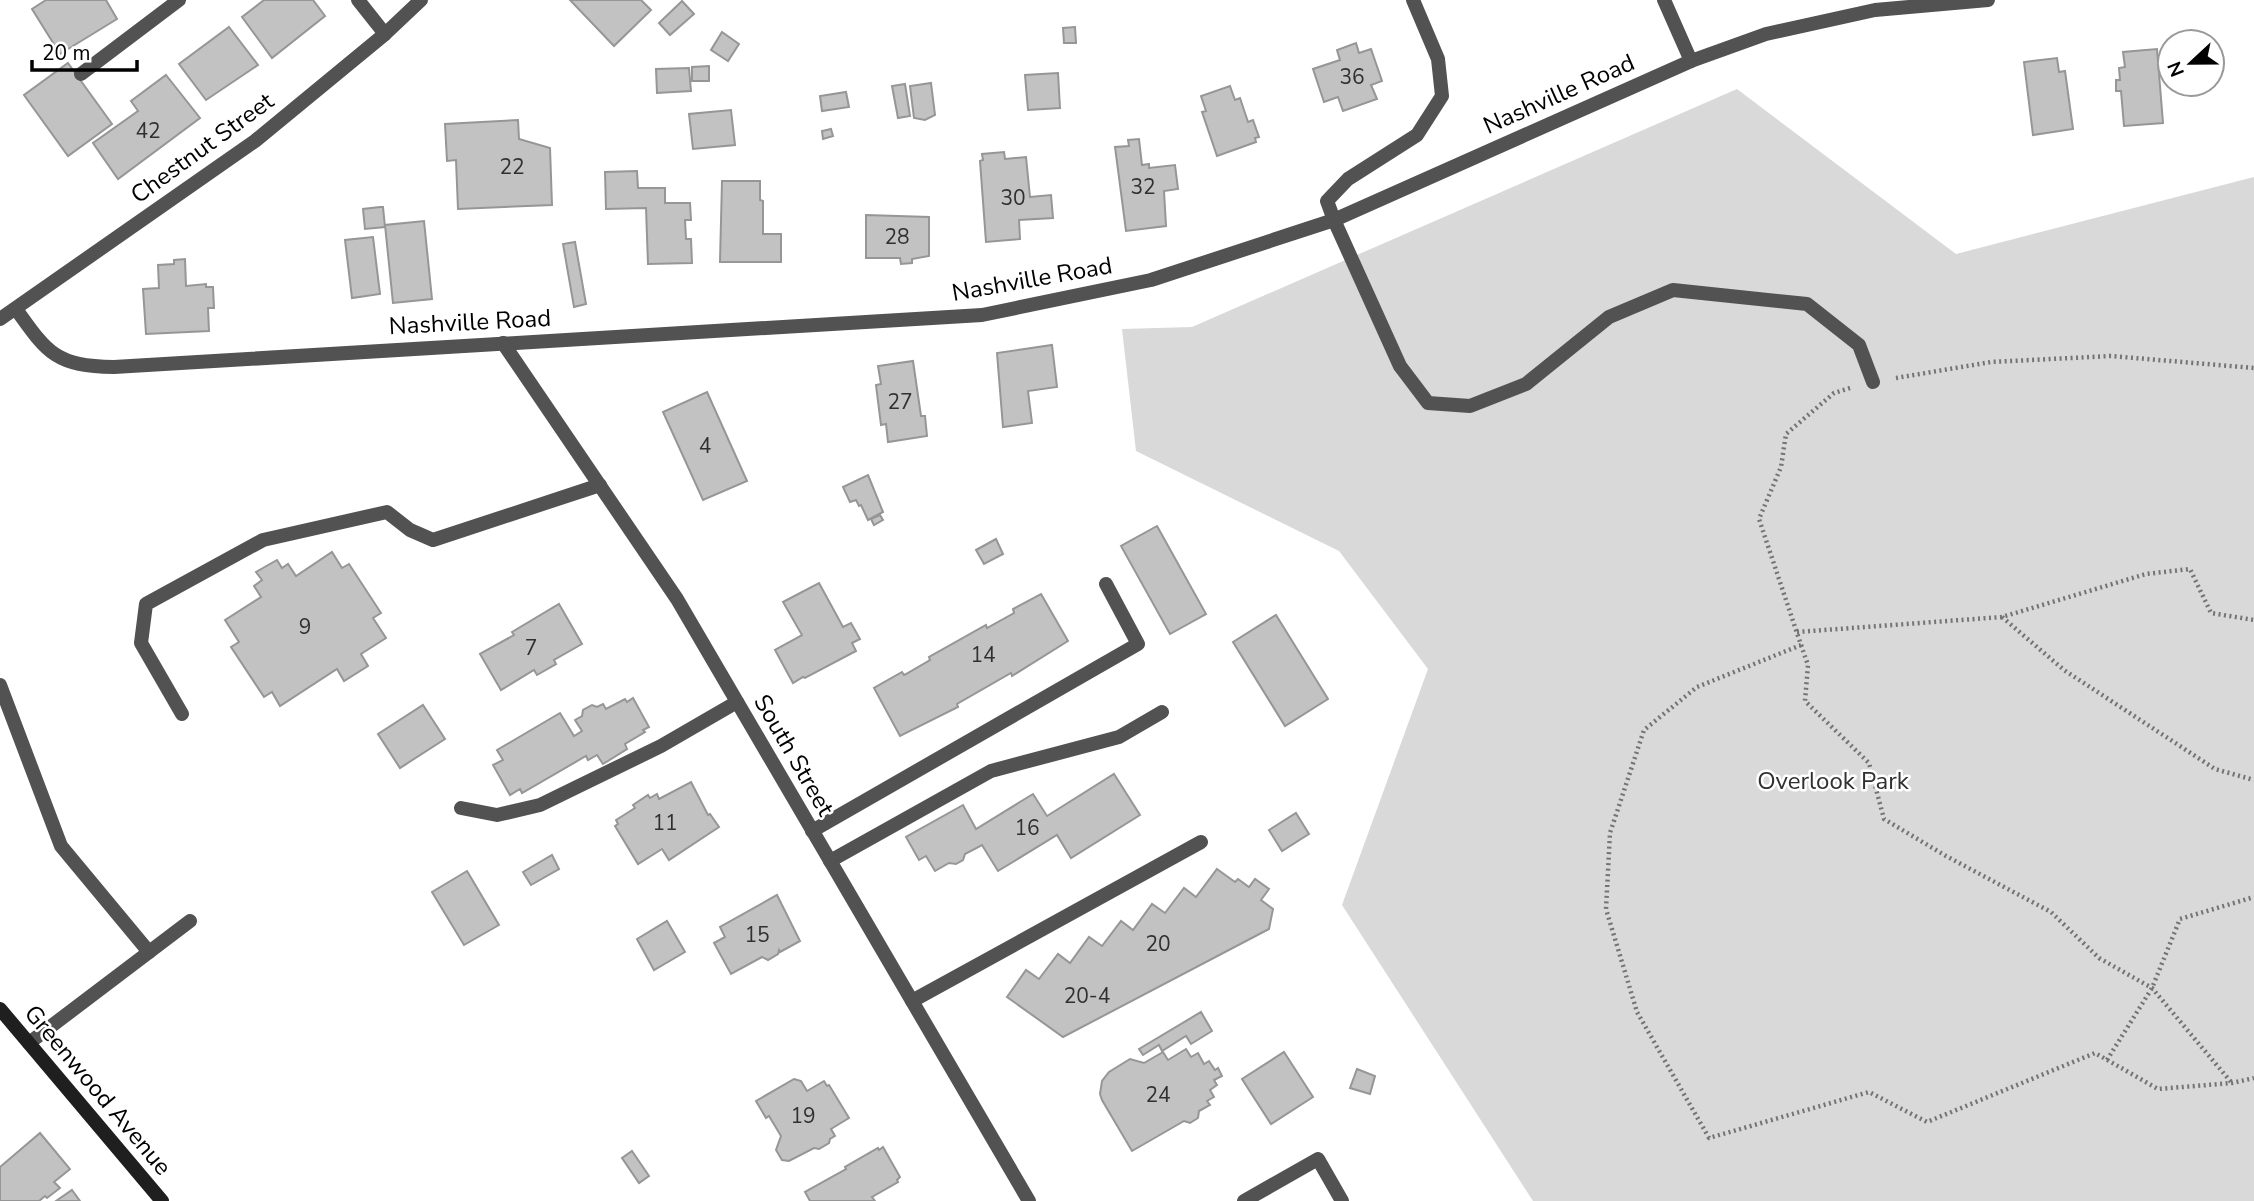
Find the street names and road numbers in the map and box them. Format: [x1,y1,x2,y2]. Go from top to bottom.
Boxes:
street label: Nashville Road [1478,46,1640,142]
street label: Chestnut Street [124,85,280,211]
street label: Nashville Road [949,249,1115,309]
street label: Nashville Road [388,302,552,342]
street label: South Street [746,688,842,822]
street label: Greenwood Avenue [17,998,179,1182]

